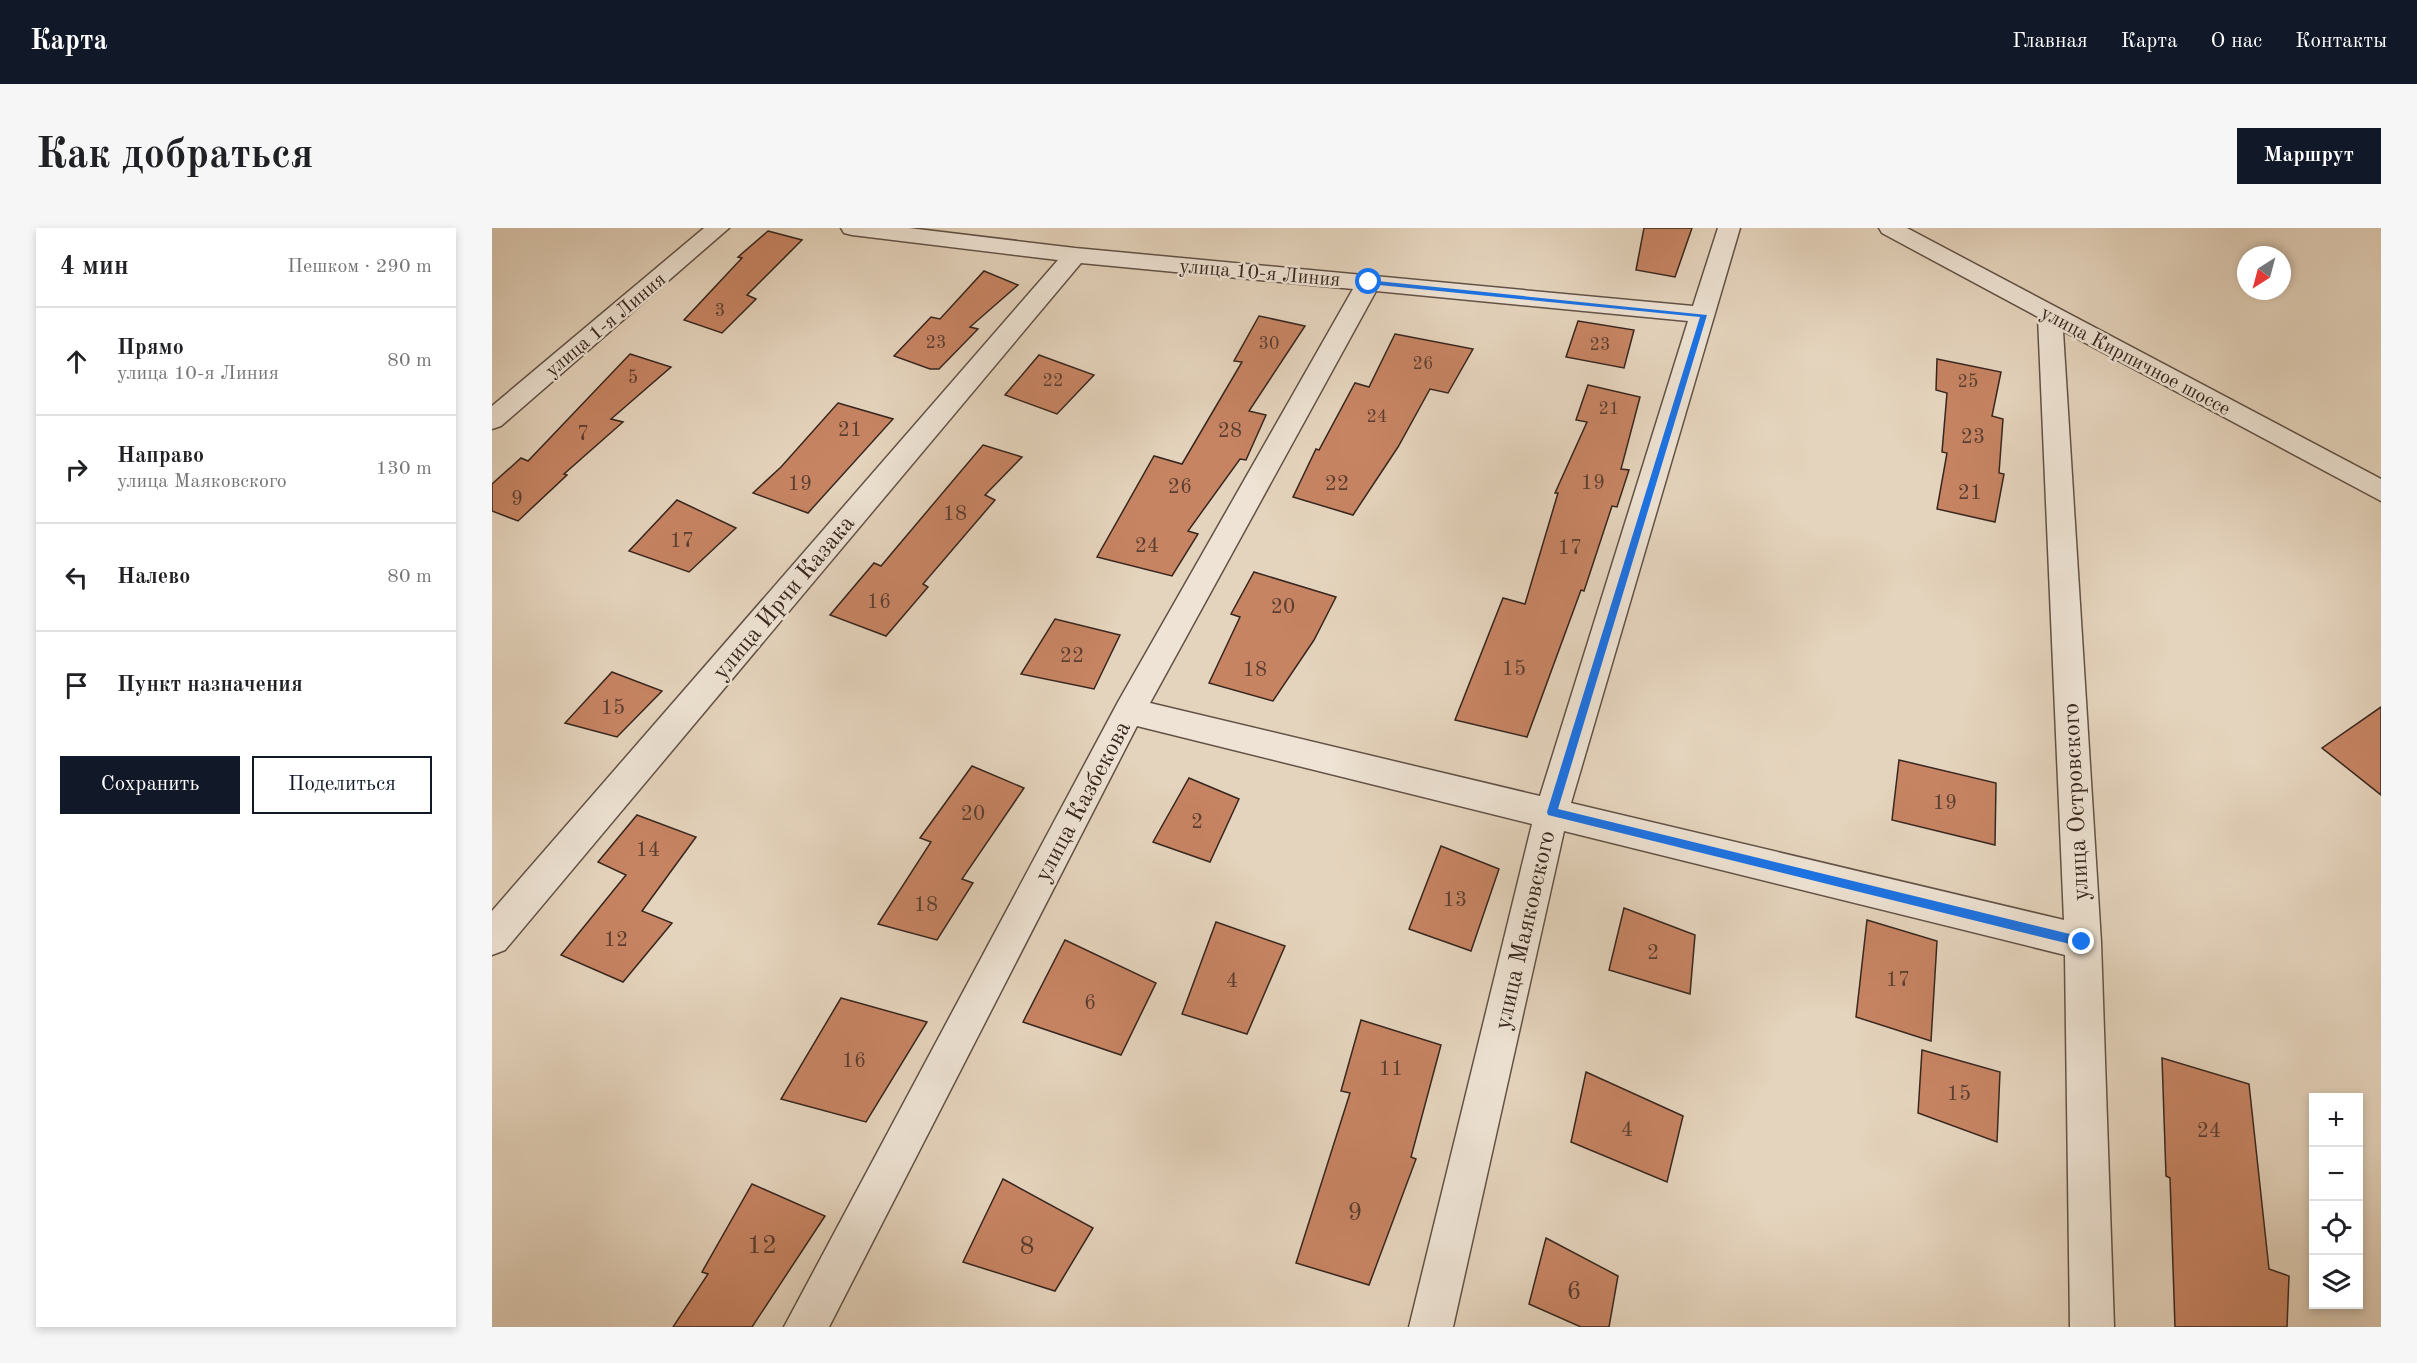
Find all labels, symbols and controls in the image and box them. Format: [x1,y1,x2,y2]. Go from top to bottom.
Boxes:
text: Карта [30,28,108,56]
text: Главная [2012,31,2088,52]
text: Карта [2121,31,2178,52]
text: О нас [2211,31,2262,52]
text: Контакты [2295,31,2387,52]
button: Маршрут [2237,128,2381,184]
text: Как добраться [36,135,313,177]
north arrow [2237,246,2291,300]
text: 4 мин [60,254,129,280]
text: Пешком · 290 m [287,257,432,277]
street label: улица 10-я Линия [1178,257,1341,291]
route start [1355,268,1381,294]
street label: улица 1-я Линия [542,270,670,381]
house number: 3 [715,302,725,320]
street label: улица Кирпичное шоссе [2037,303,2233,420]
house number: 23 [926,334,946,352]
house number: 30 [1259,335,1279,353]
house number: 23 [1590,336,1610,354]
text: Прямо [117,337,184,359]
icon: ahead [60,345,93,378]
text: 80 m [387,351,432,371]
house number: 26 [1413,355,1433,373]
text: улица 10-я Линия [117,364,279,384]
house number: 5 [628,369,638,387]
house number: 22 [1043,372,1063,390]
house number: 25 [1958,373,1978,391]
house number: 21 [1599,400,1619,418]
house number: 24 [1367,408,1387,426]
house number: 21 [838,420,862,441]
house number: 28 [1218,421,1242,442]
house number: 7 [577,424,589,445]
house number: 23 [1961,427,1985,448]
text: Направо [117,445,204,467]
icon: right [60,453,93,486]
text: 130 m [376,459,432,479]
text: улица Маяковского [117,472,287,492]
house number: 19 [1581,473,1605,494]
house number: 19 [788,474,812,495]
house number: 22 [1325,474,1349,495]
house number: 26 [1168,477,1192,498]
house number: 21 [1958,483,1982,504]
house number: 9 [511,489,523,510]
house number: 18 [943,504,967,525]
street label: улица Ирчи Казака [709,512,860,685]
house number: 17 [670,531,694,552]
house number: 24 [1135,536,1159,557]
house number: 17 [1558,538,1582,559]
icon: left [60,561,93,594]
text: Налево [117,566,190,588]
text: 80 m [387,567,432,587]
house number: 16 [867,592,891,613]
house number: 20 [1271,597,1295,618]
house number: 22 [1060,646,1084,667]
house number: 15 [1502,659,1526,680]
house number: 18 [1243,660,1267,681]
icon: arrive [60,669,93,702]
text: Пункт назначения [117,674,303,696]
house number: 15 [601,698,625,719]
street label: улица Островского [2060,702,2094,901]
street label: улица Казбекова [1031,718,1136,886]
button: Сохранить [60,756,240,814]
button: Поделиться [252,756,432,814]
house number: 19 [1933,793,1957,814]
house number: 20 [961,804,985,825]
house number: 2 [1191,812,1203,833]
street label: улица Маяковского [1491,829,1561,1032]
house number: 14 [636,840,660,861]
house number: 13 [1443,890,1467,911]
house number: 18 [914,895,938,916]
route end [2068,928,2094,954]
house number: 12 [604,930,628,951]
house number: 2 [1647,943,1659,964]
house number: 17 [1886,970,1910,991]
house number: 4 [1226,971,1238,992]
house number: 6 [1084,993,1096,1014]
house number: 16 [842,1051,866,1072]
house number: 11 [1379,1059,1403,1080]
house number: 15 [1947,1084,1971,1105]
map controls [2309,1093,2363,1309]
button: + [2309,1093,2363,1147]
house number: 4 [1621,1120,1633,1141]
house number: 24 [2197,1121,2221,1142]
button: − [2309,1147,2363,1201]
house number: 9 [1347,1200,1363,1226]
button: locate [2309,1201,2363,1255]
house number: 12 [747,1233,777,1259]
house number: 8 [1019,1234,1035,1260]
button: layers [2309,1255,2363,1309]
house number: 6 [1566,1279,1582,1305]

